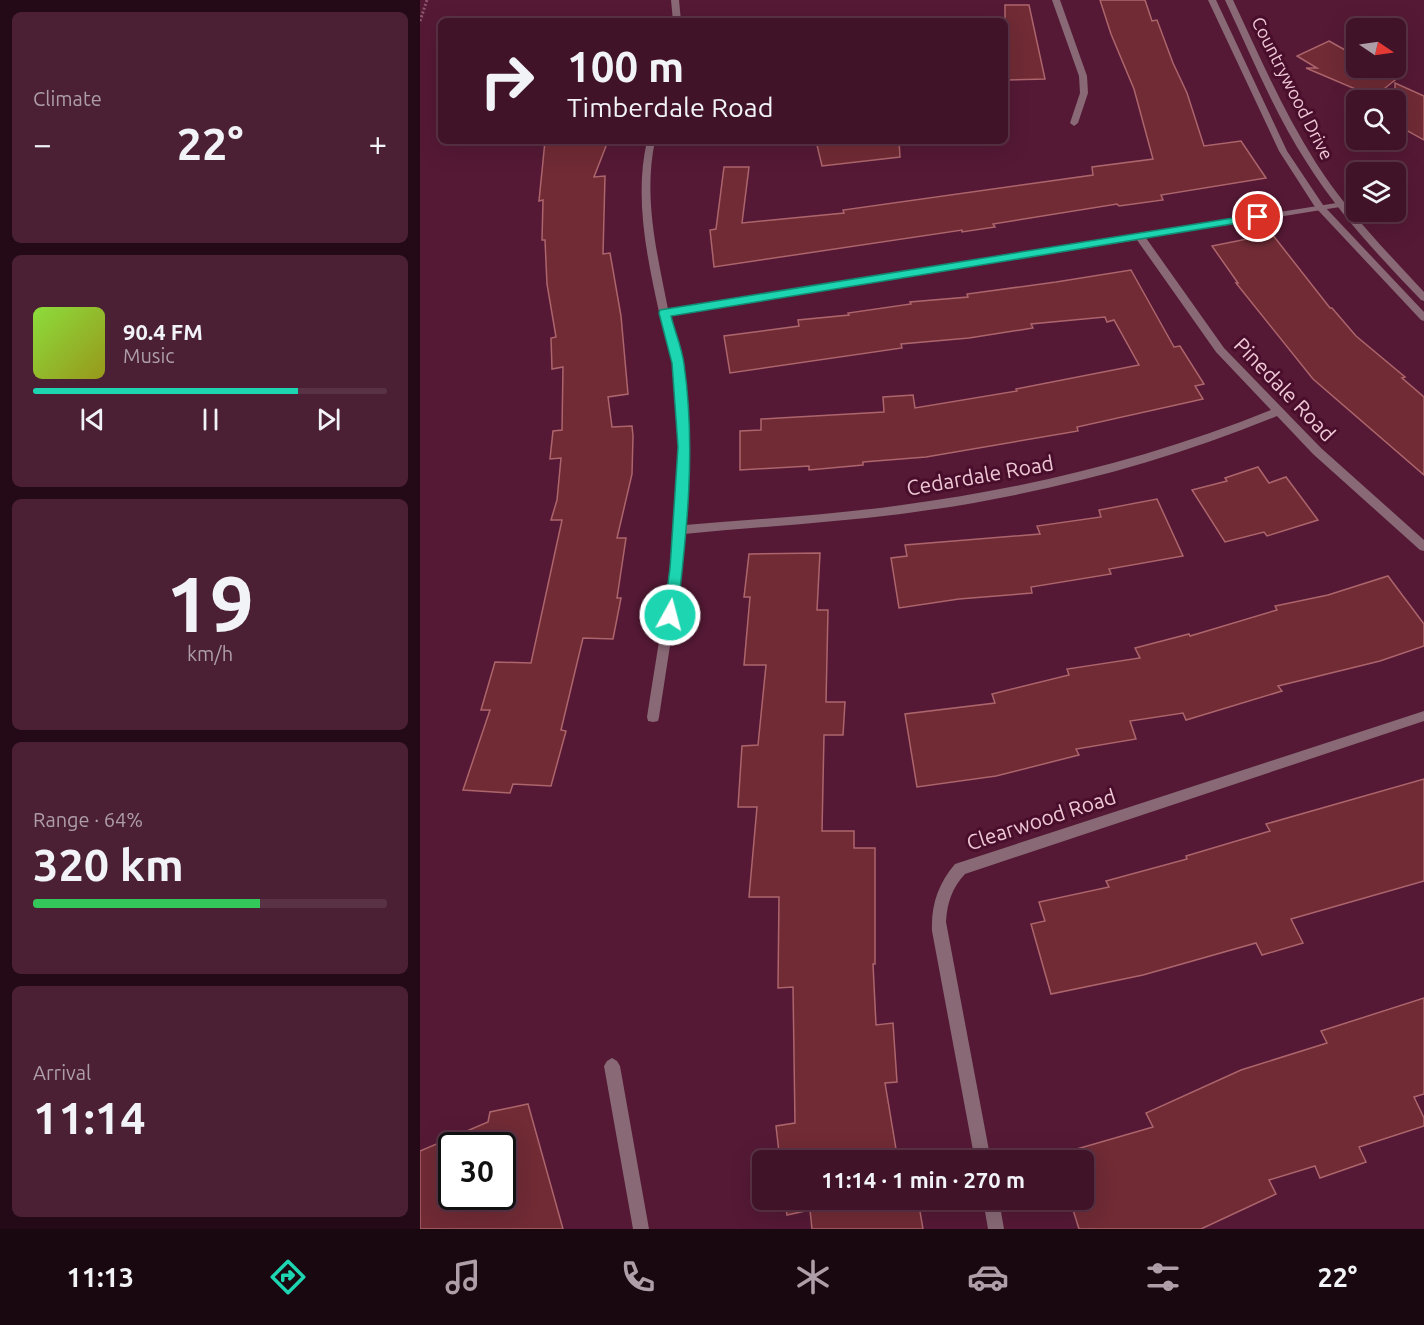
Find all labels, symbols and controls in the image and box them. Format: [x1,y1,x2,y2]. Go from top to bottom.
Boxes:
street label: Countrywood Drive [1248,13,1338,163]
north arrow [1346,18,1406,78]
map controls [1346,18,1406,222]
icon: right [468,42,546,120]
text: 100 m [567,43,684,90]
text: Climate [33,87,102,110]
button: search [1346,90,1406,150]
text: Timberdale Road [567,92,773,122]
text: 22° [177,118,243,169]
text: − [33,125,52,162]
text: + [368,125,387,162]
button: layers [1346,162,1406,222]
pin [1232,191,1283,242]
icon: arrive [1241,200,1274,233]
text: 90.4 FM [123,319,203,344]
street label: Pinedale Road [1230,332,1340,446]
text: Music [123,344,175,367]
icon: previous [76,403,109,436]
icon: pause [194,403,227,436]
icon: next [312,403,345,436]
street label: Cedardale Road [905,450,1055,500]
text: 19 [166,559,254,647]
position arrow [638,583,702,647]
text: km/h [187,642,233,665]
street label: Clearwood Road [963,784,1119,854]
text: Range · 64% [33,808,143,831]
text: 320 km [33,839,184,890]
text: Arrival [33,1061,91,1084]
text: 11:14 [33,1092,146,1143]
speed limit sign: 30 [438,1132,516,1210]
text: 11:14 · 1 min · 270 m [821,1167,1025,1192]
icon: directions [267,1256,309,1298]
icon: music [442,1256,484,1298]
icon: phone [617,1256,659,1298]
icon: climate [792,1256,834,1298]
icon: car [967,1256,1009,1298]
icon: filters [1142,1256,1184,1298]
text: 11:13 [67,1262,134,1292]
text: 22° [1317,1262,1357,1292]

